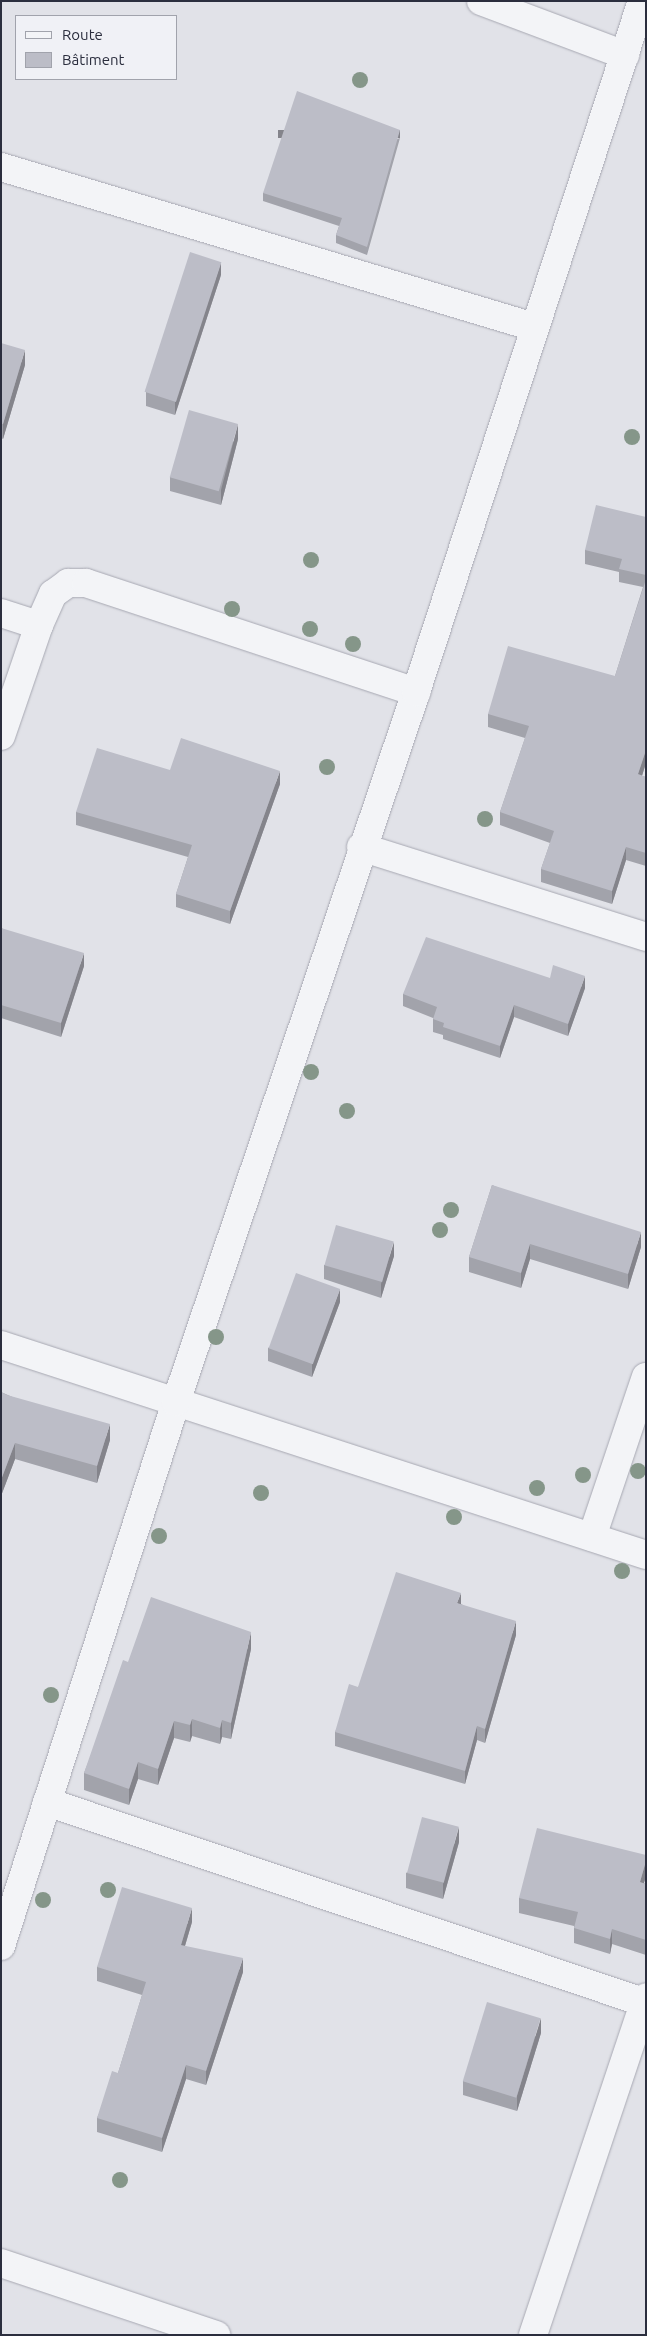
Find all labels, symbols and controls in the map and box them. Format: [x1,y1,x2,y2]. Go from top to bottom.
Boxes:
legend [15,15,178,80]
text: Route [62,26,103,43]
text: Bâtiment [62,51,124,68]

